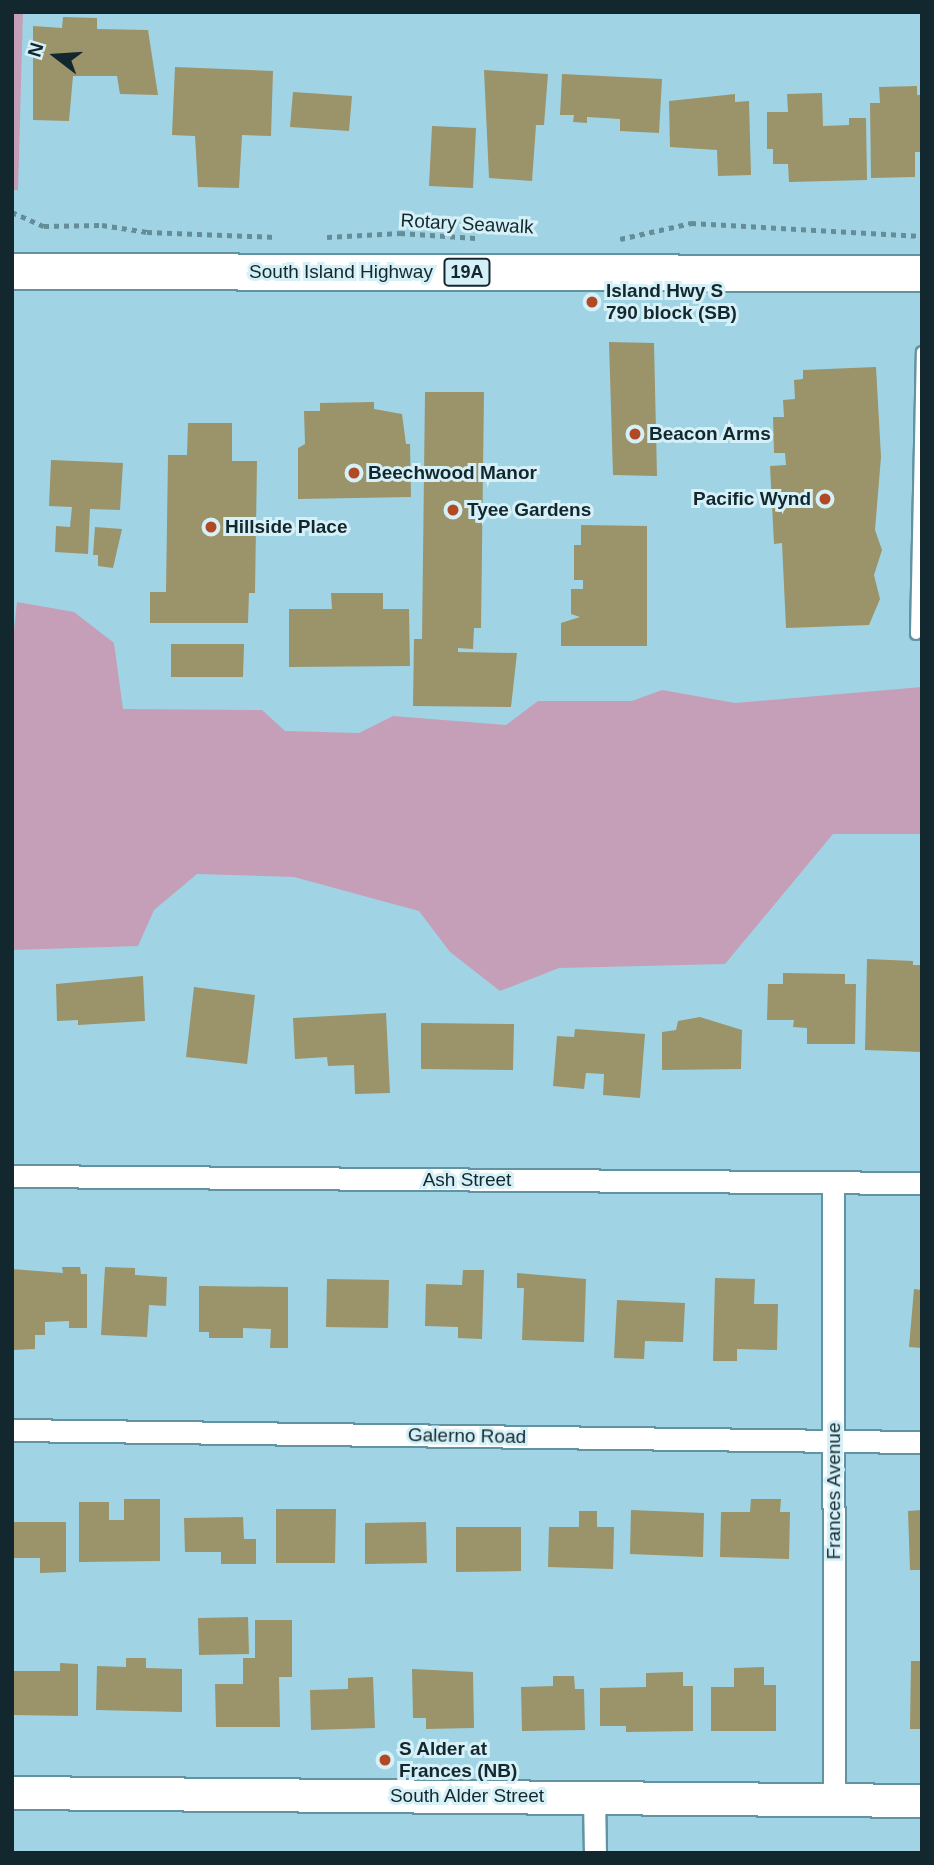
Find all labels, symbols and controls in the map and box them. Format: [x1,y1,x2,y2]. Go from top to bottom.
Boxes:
north arrow [21,21,91,91]
text: N [23,40,47,59]
street label: Rotary Seawalk [400,209,534,239]
road number: 19A [442,258,491,286]
street label: South Island Highway [249,261,433,283]
place label: Island Hwy S 790 block (SB) [606,280,737,324]
marker: Island Hwy S 790 block (SB) [584,294,600,310]
place label: Beacon Arms [649,423,771,445]
marker: Beacon Arms [627,426,643,442]
place label: Beechwood Manor [368,462,537,484]
marker: Beechwood Manor [346,465,362,481]
place label: Pacific Wynd [693,488,811,510]
marker: Pacific Wynd [817,491,833,507]
place label: Tyee Gardens [467,499,591,521]
marker: Tyee Gardens [445,502,461,518]
place label: Hillside Place [225,516,348,538]
marker: Hillside Place [203,519,219,535]
street label: Ash Street [423,1169,511,1191]
street label: Frances Avenue [823,1422,845,1560]
street label: Galerno Road [408,1424,526,1448]
place label: S Alder at Frances (NB) [399,1738,517,1782]
marker: S Alder at Frances (NB) [377,1752,393,1768]
street label: South Alder Street [389,1785,545,1807]

